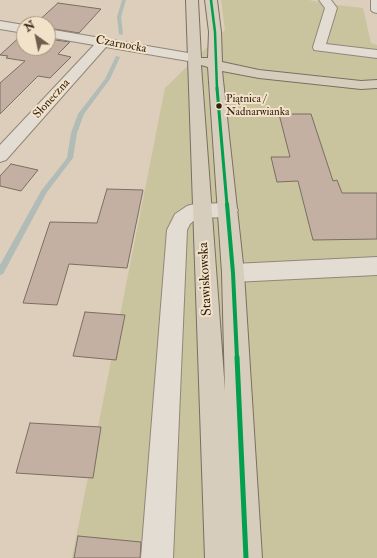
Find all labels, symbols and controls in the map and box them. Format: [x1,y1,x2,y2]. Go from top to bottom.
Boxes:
north arrow [16,16,56,56]
text: N [22,18,37,34]
street label: Czarnocka [94,33,148,57]
street label: Słoneczna [30,76,74,122]
place label: Piątnica / Nadnarwianka [226,93,289,119]
marker: Piątnica / Nadnarwianka [214,101,224,111]
street label: Stawiskowska [196,242,216,316]

